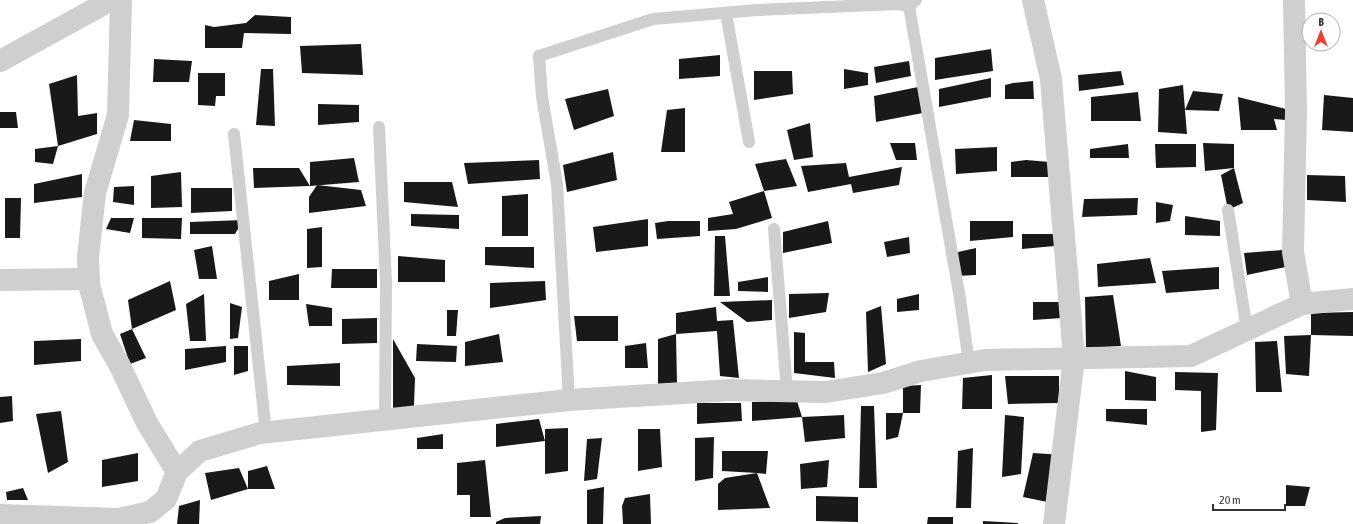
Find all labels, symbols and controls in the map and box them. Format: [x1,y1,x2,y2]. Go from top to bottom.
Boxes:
north arrow [1301,12,1341,52]
text: B [1318,16,1324,28]
scale bar [1213,486,1285,512]
text: 20 m [1219,493,1241,507]

